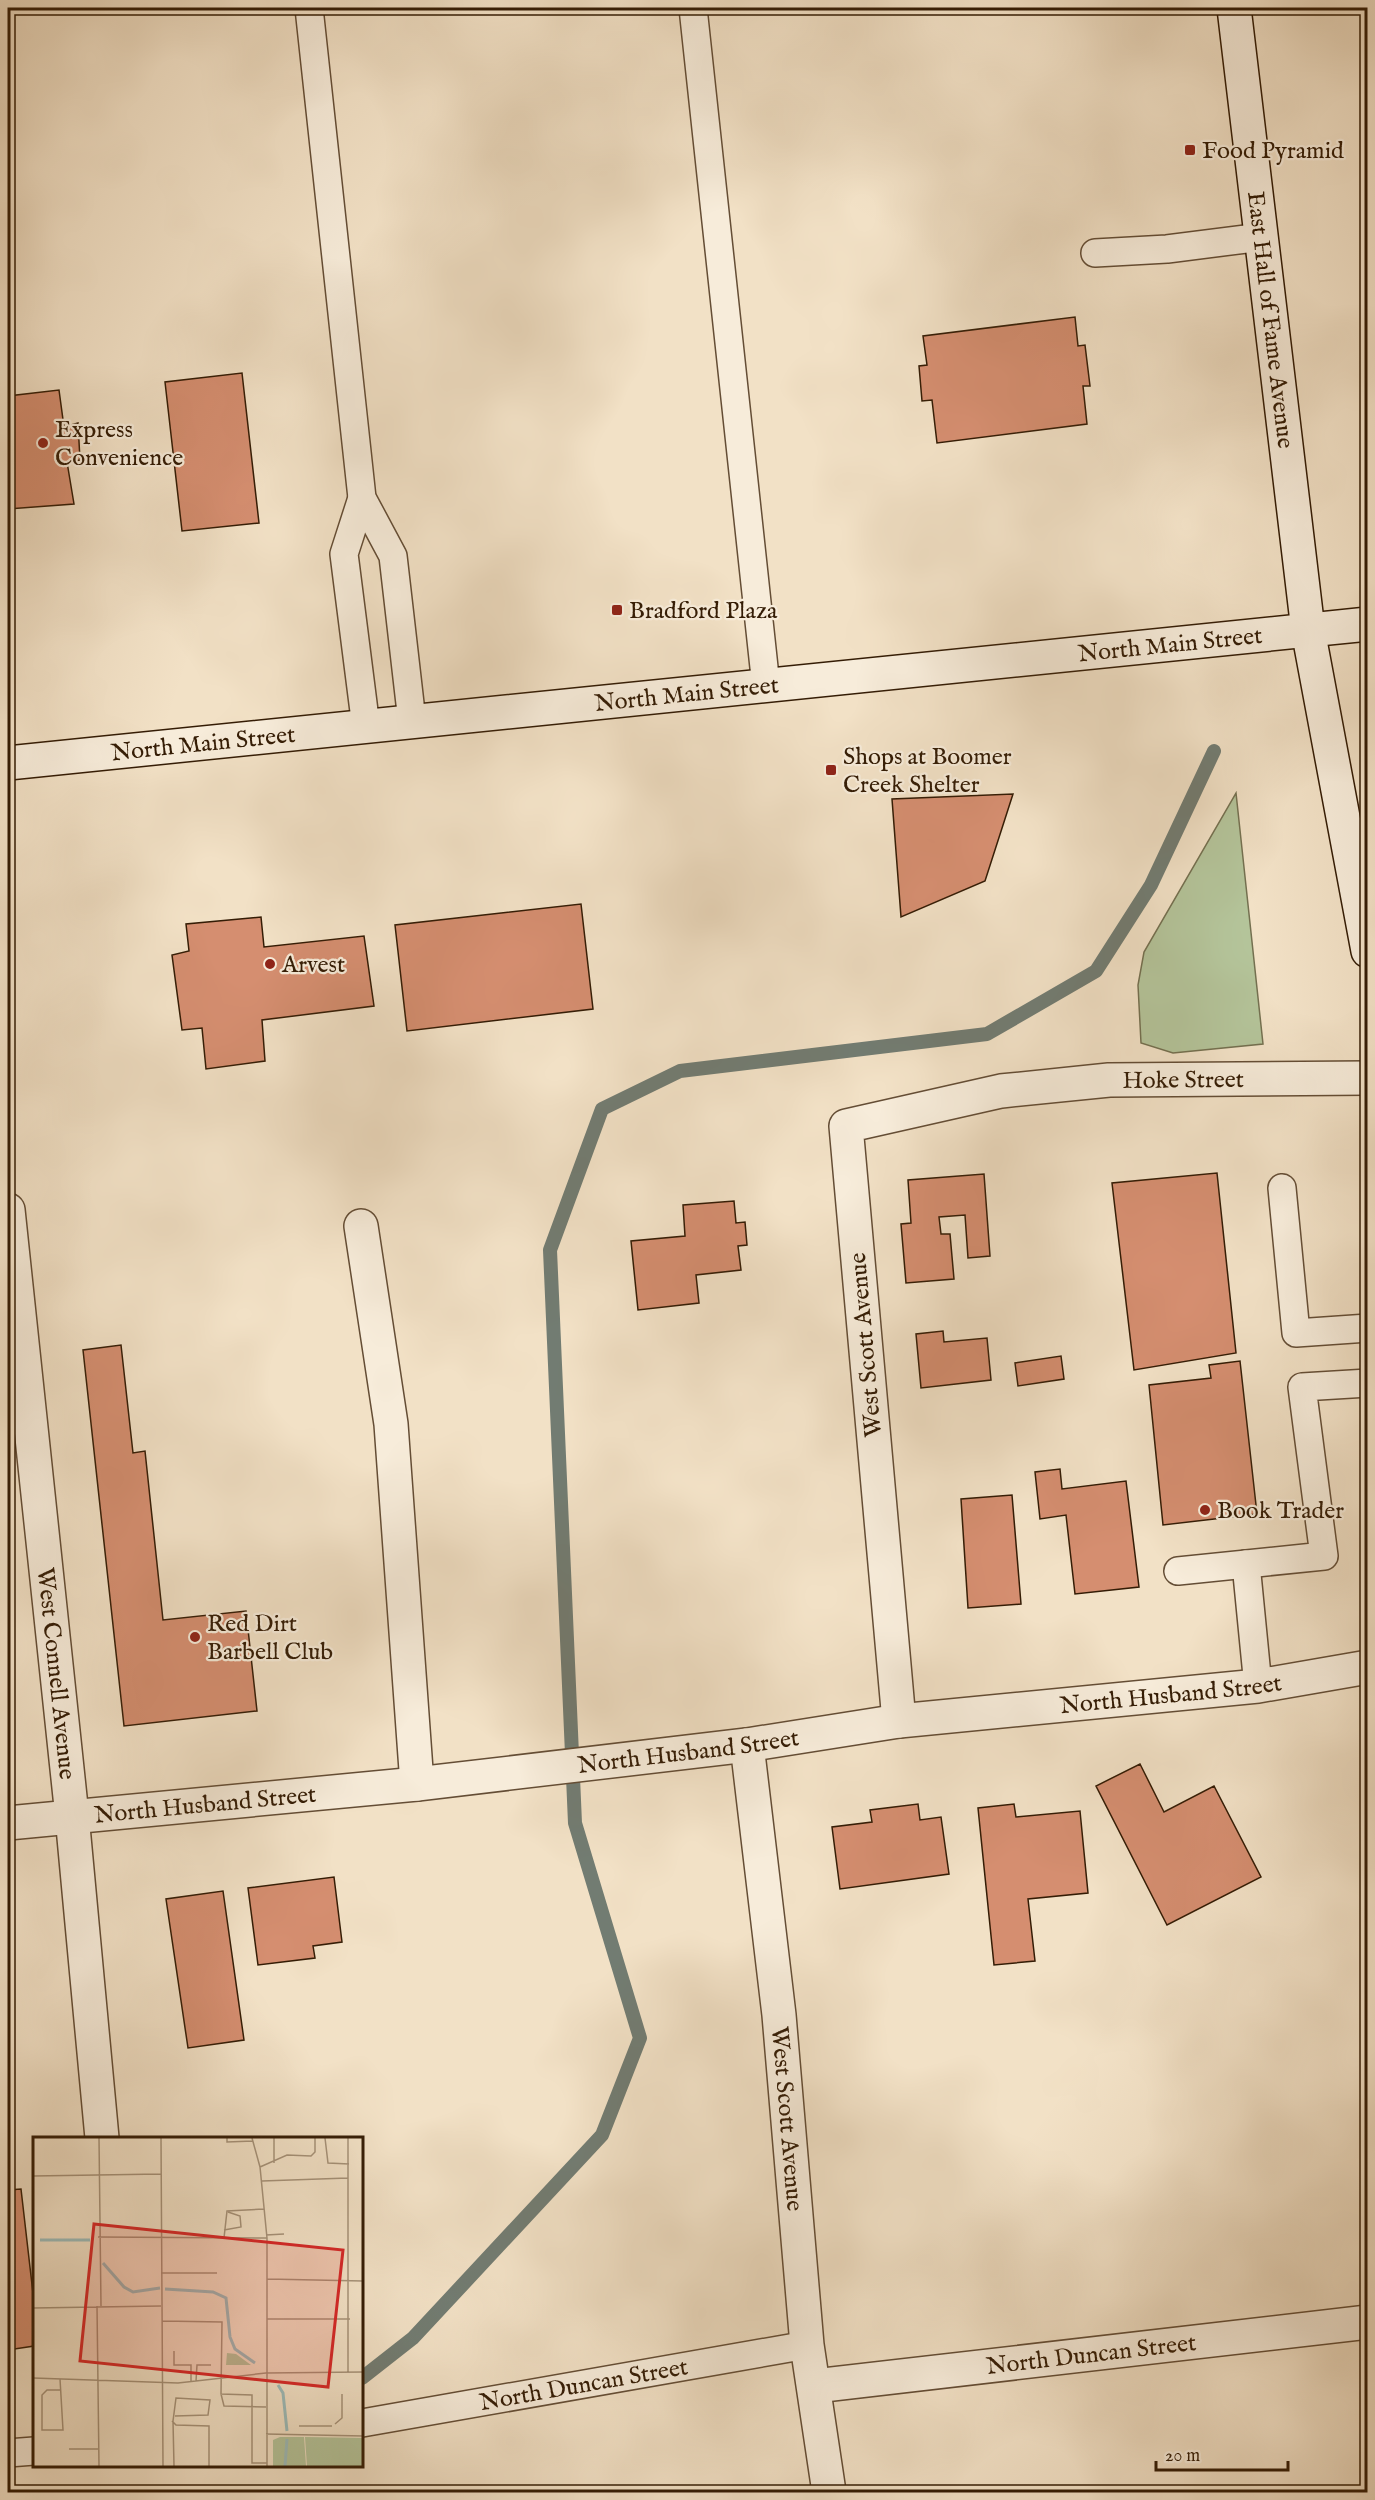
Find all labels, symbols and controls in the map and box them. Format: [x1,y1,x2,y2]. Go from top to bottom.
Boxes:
place label: Food Pyramid [1202,136,1344,167]
marker: Food Pyramid [1183,143,1197,157]
street label: East Hall of Fame Avenue [1239,190,1300,450]
place label: Express Convenience [55,415,183,474]
marker: Express Convenience [36,436,50,450]
place label: Bradford Plaza [629,596,778,627]
marker: Bradford Plaza [610,603,624,617]
street label: North Main Street [1076,621,1264,671]
street label: North Main Street [593,670,780,720]
street label: North Main Street [109,720,297,769]
place label: Shops at Boomer Creek Shelter [843,742,1012,801]
marker: Shops at Boomer Creek Shelter [824,763,838,777]
place label: Arvest [281,950,345,981]
marker: Arvest [263,957,277,971]
street label: Hoke Street [1122,1065,1244,1097]
street label: West Scott Avenue [843,1251,890,1438]
place label: Book Trader [1217,1496,1344,1527]
marker: Book Trader [1198,1503,1212,1517]
street label: West Connell Avenue [29,1566,82,1781]
place label: Red Dirt Barbell Club [207,1609,333,1668]
marker: Red Dirt Barbell Club [188,1630,202,1644]
street label: North Husband Street [1058,1668,1284,1722]
street label: North Husband Street [576,1723,801,1782]
street label: North Husband Street [93,1780,318,1832]
street label: West Scott Avenue [763,2025,810,2213]
inset map [33,2137,363,2467]
street label: North Duncan Street [985,2328,1198,2383]
street label: North Duncan Street [477,2352,690,2419]
scale bar [1156,2434,1288,2472]
text: 20 m [1165,2445,1200,2468]

